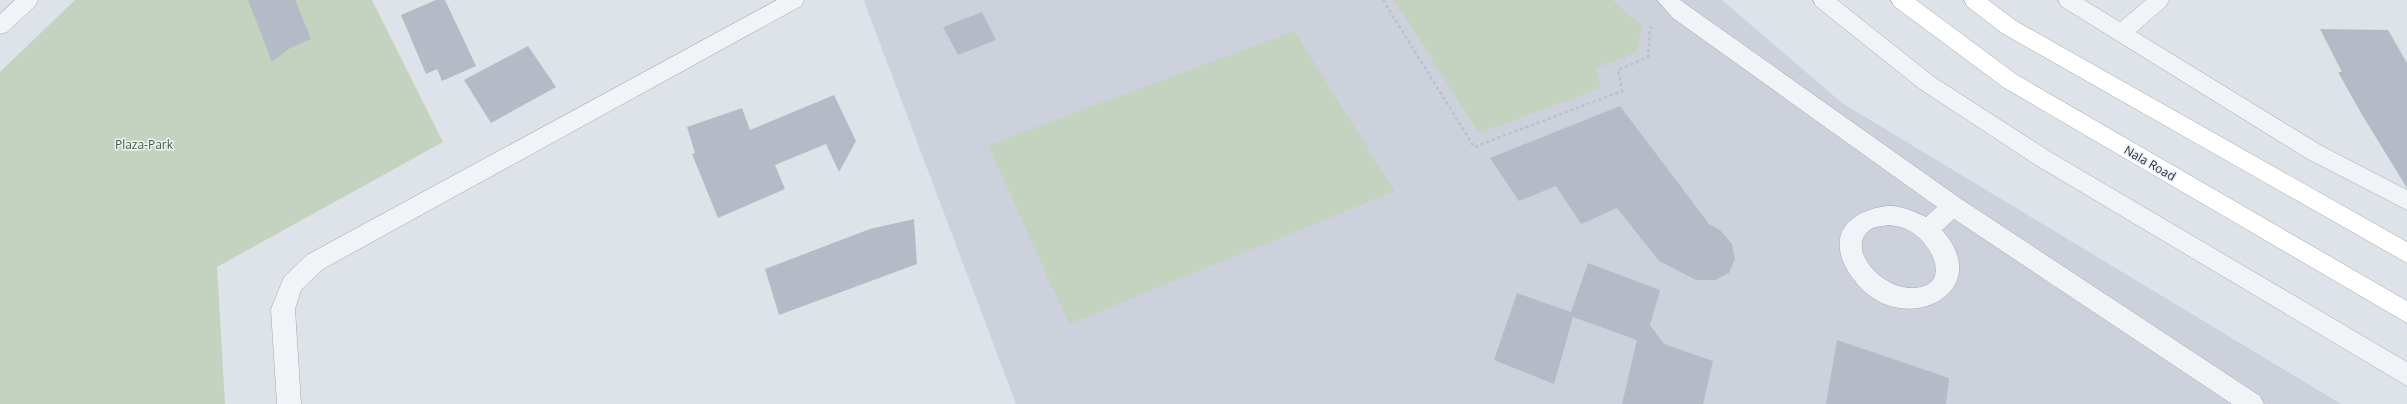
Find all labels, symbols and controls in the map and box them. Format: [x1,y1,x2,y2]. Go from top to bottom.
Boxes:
park label: Plaza-Park [115,136,174,153]
street label: Nala Road [2121,141,2179,185]

